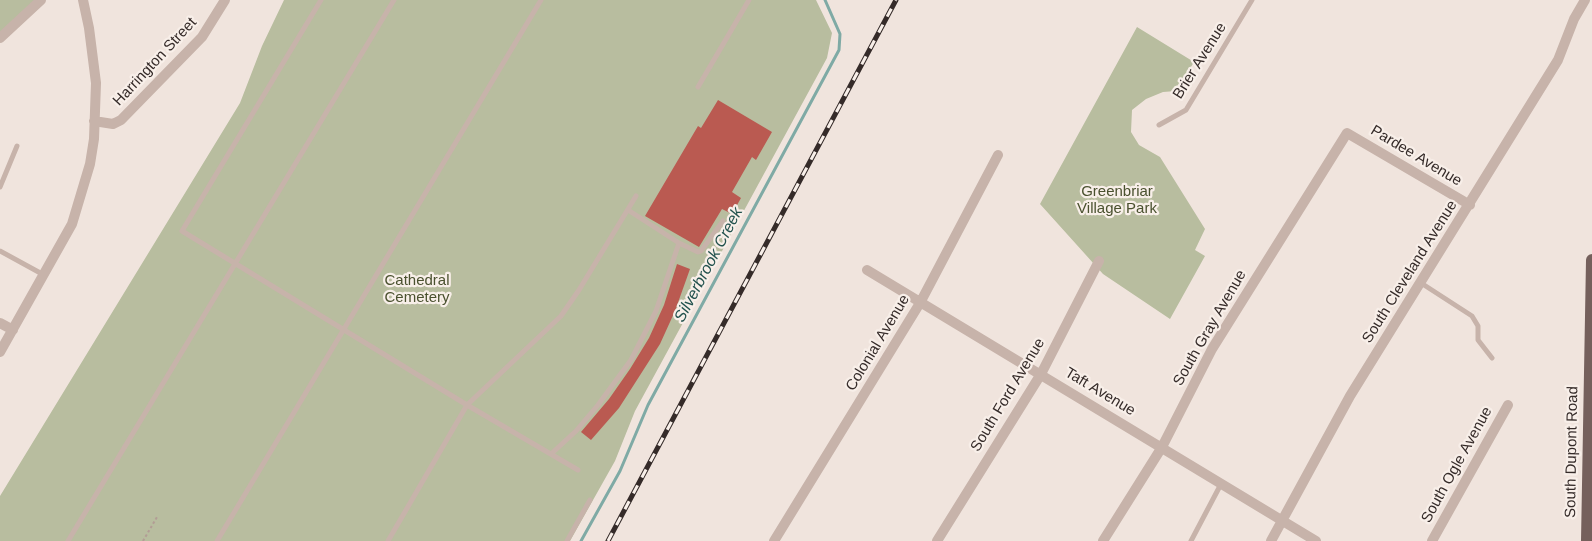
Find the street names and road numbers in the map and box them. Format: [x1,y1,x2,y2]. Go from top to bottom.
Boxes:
street label: Harrington Street [109,14,201,110]
street label: Brier Avenue [1169,20,1231,102]
street label: Pardee Avenue [1367,122,1465,190]
street label: South Cleveland Avenue [1359,197,1461,347]
street label: South Gray Avenue [1170,267,1250,389]
street label: Colonial Avenue [842,292,914,394]
street label: South Ford Avenue [967,335,1049,455]
street label: Taft Avenue [1062,364,1138,420]
street label: South Dupont Road [1562,386,1582,518]
street label: South Ogle Avenue [1418,404,1496,526]

